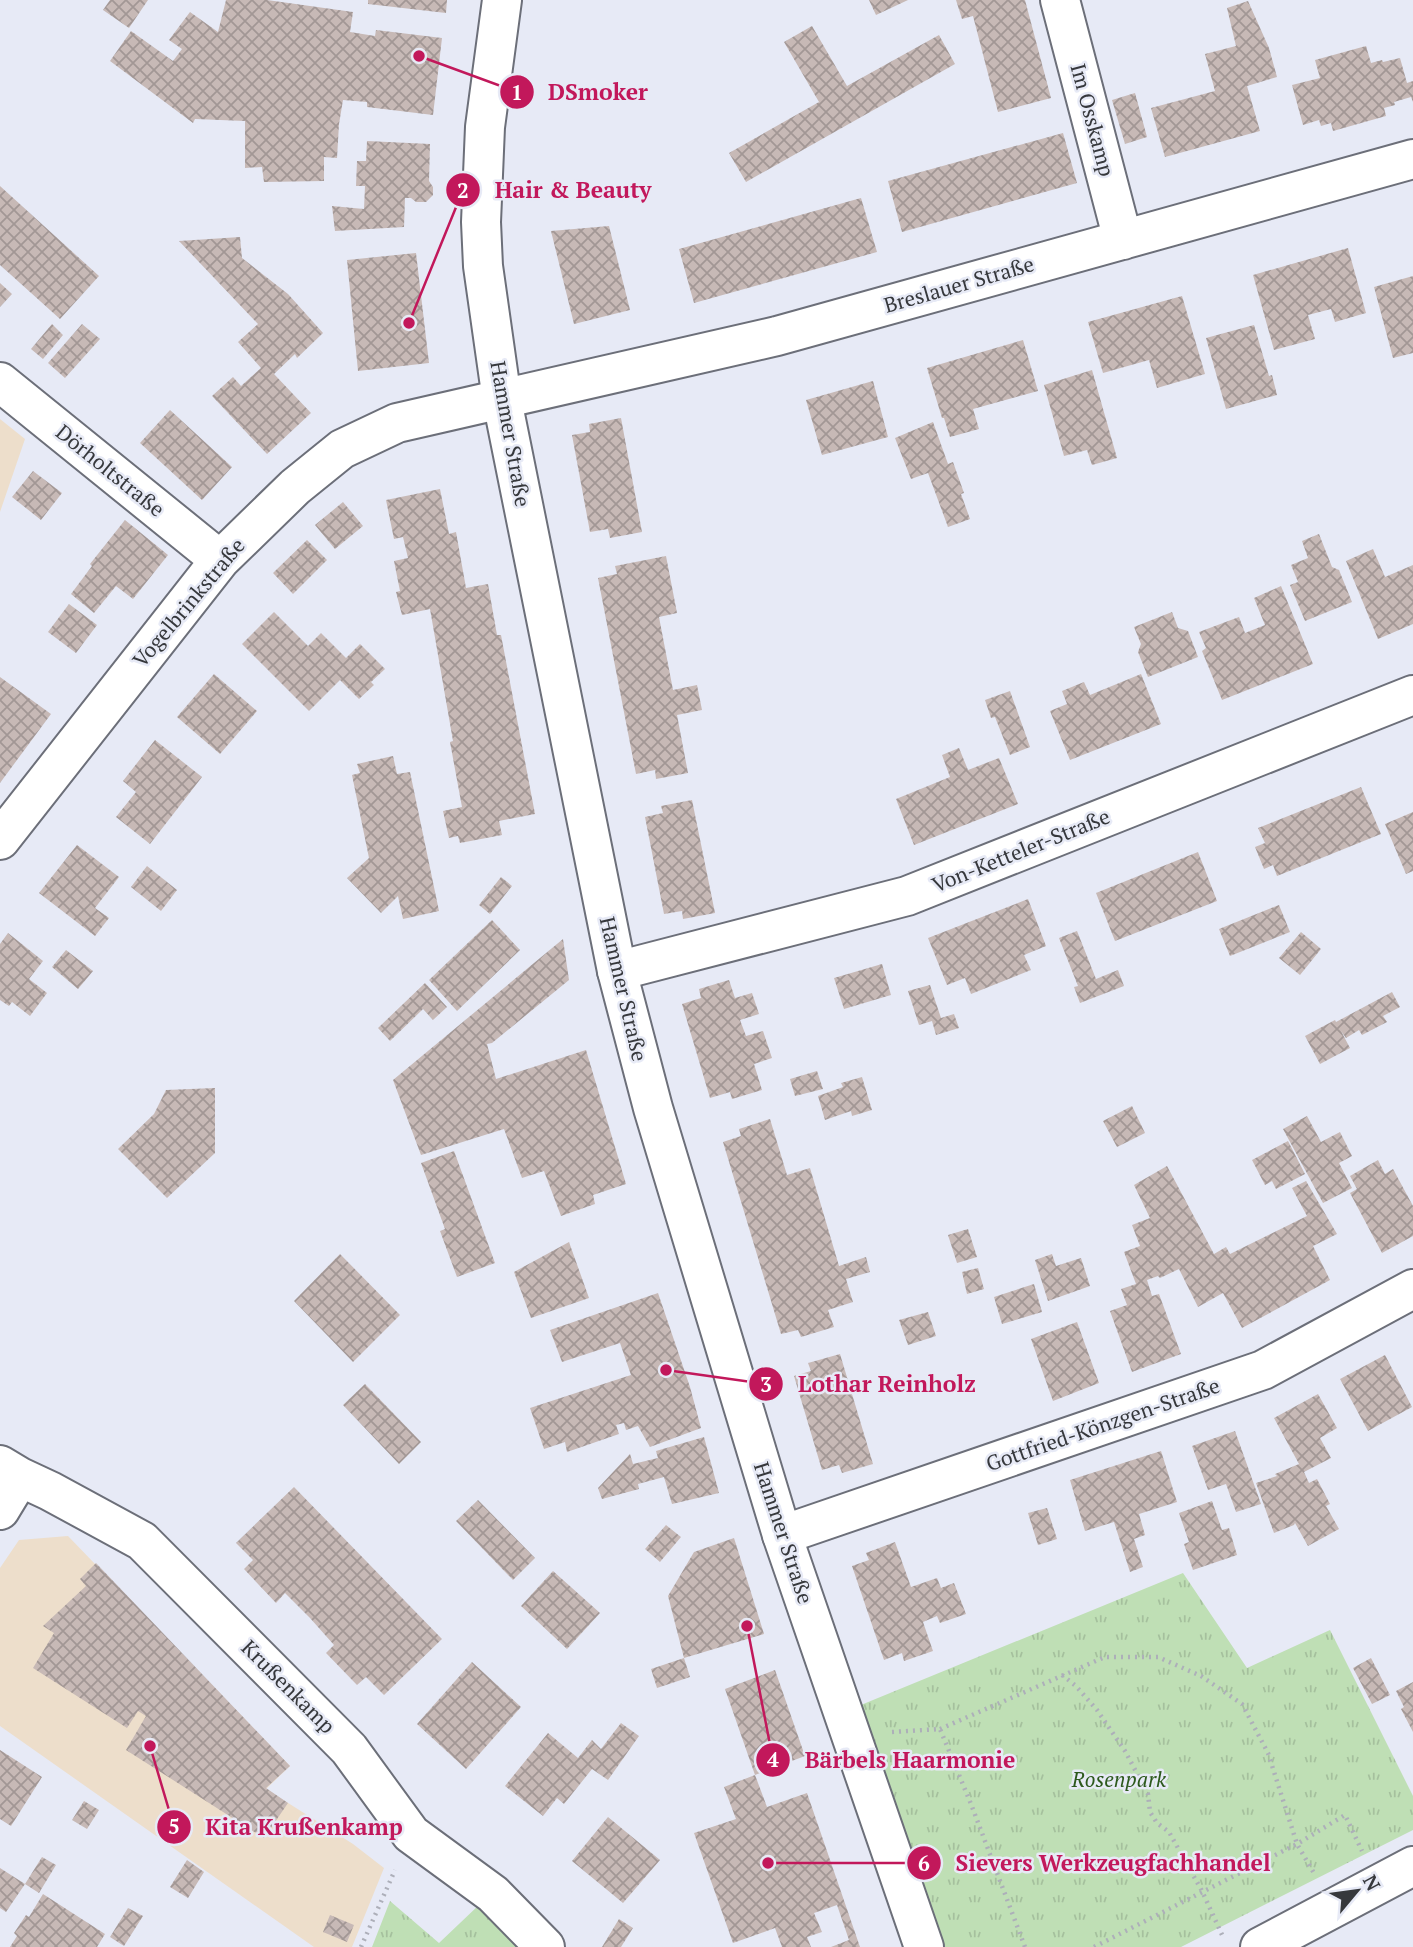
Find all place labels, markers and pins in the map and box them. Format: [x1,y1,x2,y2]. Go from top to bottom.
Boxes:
callout: DSmoker [499,70,662,114]
callout: Hair & Beauty [446,168,666,212]
callout: Lothar Reinholz [749,1362,990,1406]
callout: Bärbels Haarmonie [755,1738,1029,1782]
callout: Kita Krußenkamp [156,1805,417,1849]
callout: Sievers Werkzeugfachhandel [906,1841,1284,1885]

